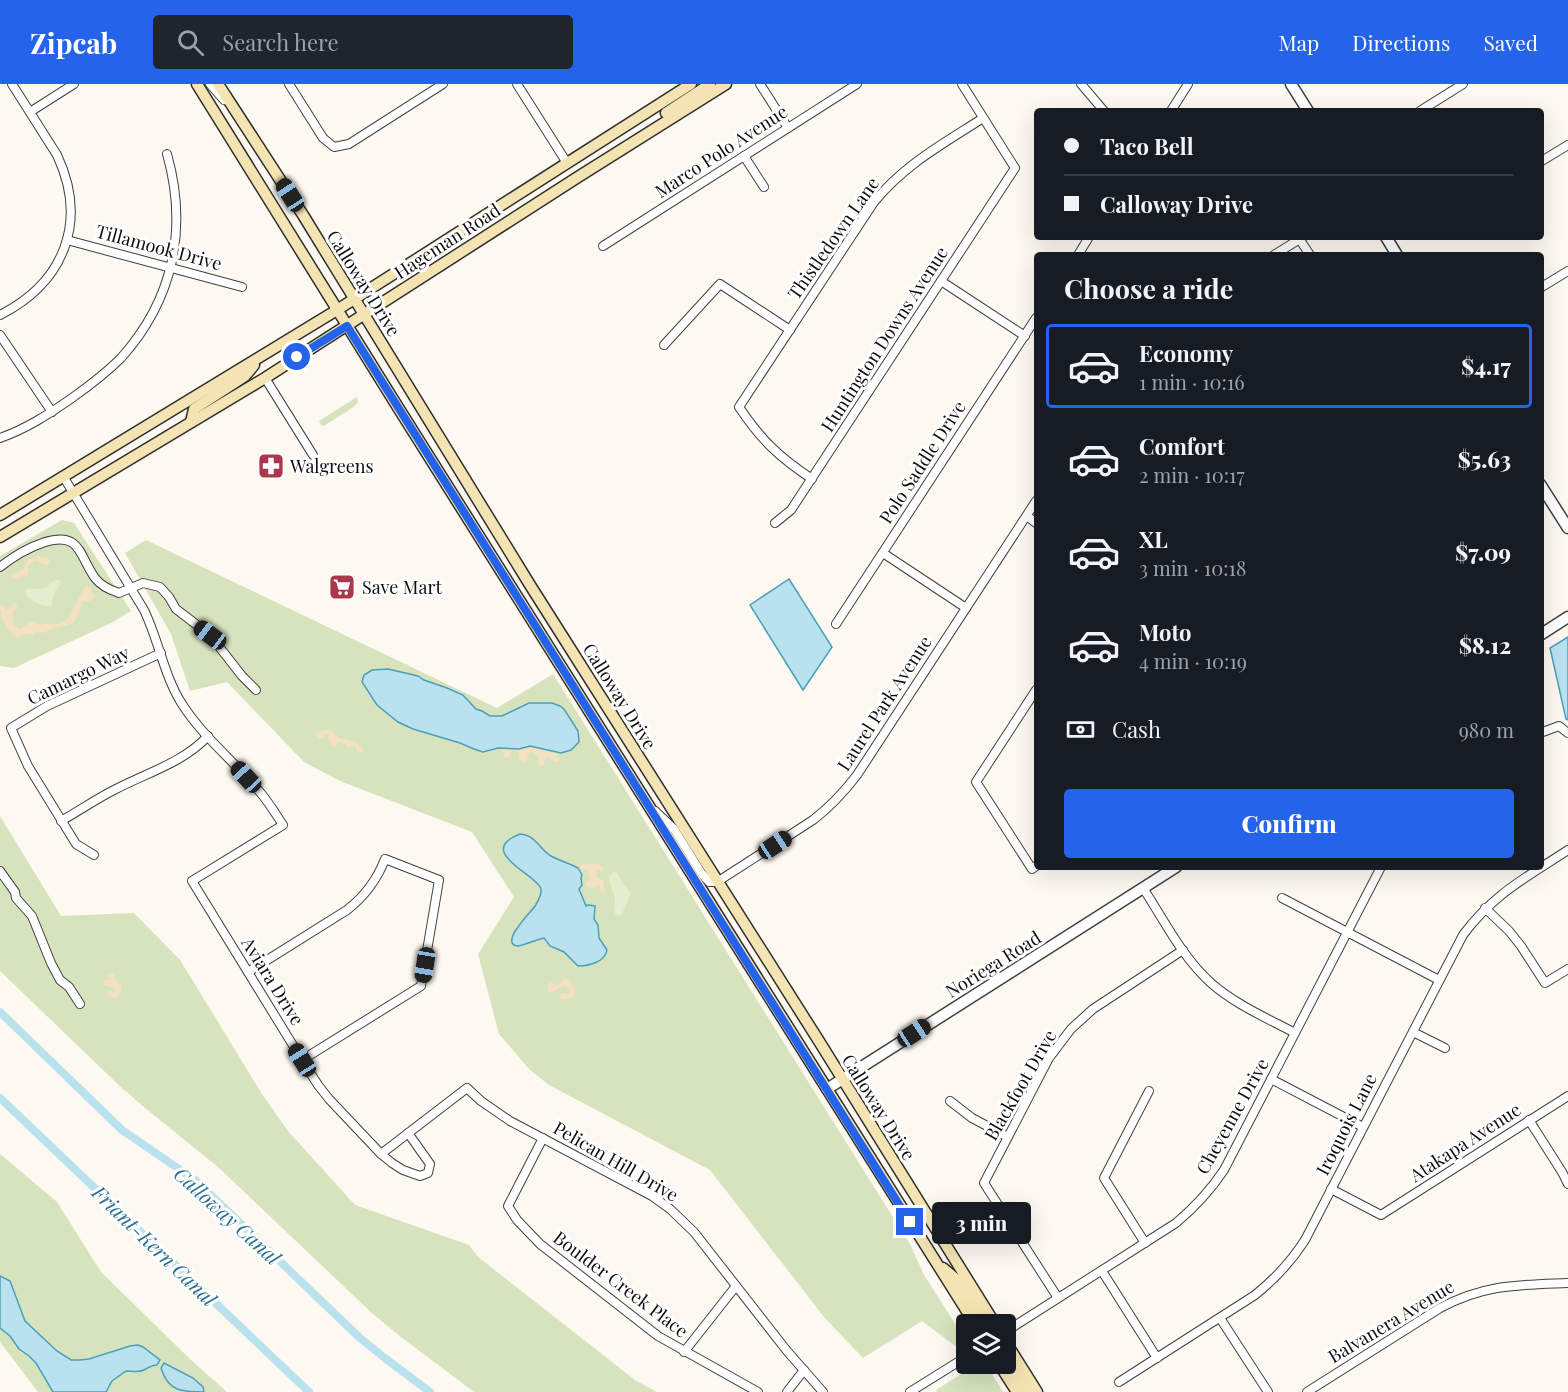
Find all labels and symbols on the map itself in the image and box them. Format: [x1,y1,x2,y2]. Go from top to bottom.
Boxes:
street label: Marco Polo Avenue [650,99,792,203]
street label: Thistledown Lane [782,172,884,304]
car [273,175,307,215]
street label: Hageman Road [389,197,505,284]
street label: Tillamook Drive [93,219,225,275]
street label: Calloway Drive [322,225,406,341]
street label: Huntington Downs Avenue [815,242,953,436]
route start [283,343,310,370]
street label: Polo Saddle Drive [873,396,971,528]
pharmacy icon: Walgreens [256,451,286,481]
place label: Walgreens [289,454,374,478]
supermarket icon: Save Mart [327,572,357,602]
place label: Save Mart [362,575,442,599]
car [190,617,230,653]
street label: Laurel Park Avenue [831,631,937,775]
street label: Calloway Drive [578,638,662,754]
street label: Camargo Way [23,640,133,710]
car [227,758,265,796]
car [755,828,795,862]
street label: Noriega Road [941,925,1046,1003]
street label: Aviara Drive [236,932,310,1030]
car [413,946,437,984]
car [894,1016,934,1050]
street label: Blackfoot Drive [979,1025,1061,1145]
car [285,1040,319,1080]
street label: Calloway Drive [837,1049,921,1165]
street label: Cheyenne Drive [1190,1054,1274,1178]
street label: Iroquois Lane [1310,1069,1382,1179]
street label: Atakapa Avenue [1404,1097,1525,1187]
street label: Pelican Hill Drive [549,1115,683,1207]
water label: Calloway Canal [169,1160,288,1271]
water label: Friant-Kern Canal [86,1178,224,1312]
callout: 3 min [931,1201,1030,1243]
route end [896,1208,923,1235]
street label: Boulder Creek Place [549,1225,693,1343]
street label: Balvanera Avenue [1324,1274,1458,1368]

